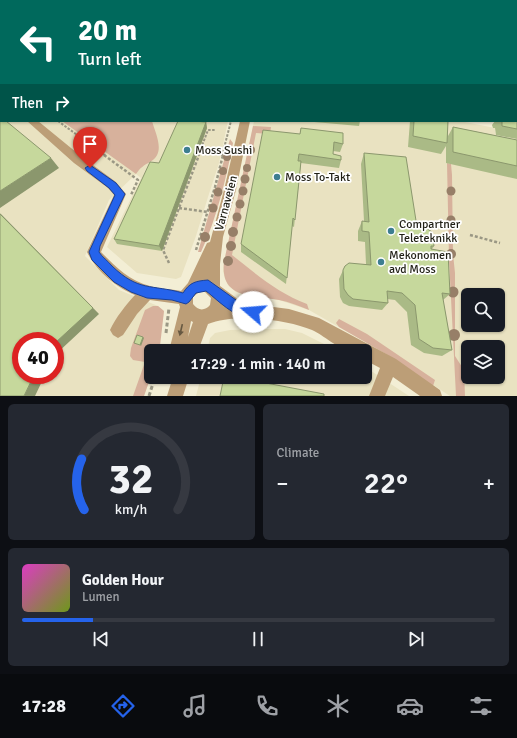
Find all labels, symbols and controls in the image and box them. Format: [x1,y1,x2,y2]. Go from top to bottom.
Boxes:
text: 20 m [78,14,137,48]
icon: left [12,16,64,68]
text: Turn left [78,48,141,70]
icon: right [51,92,73,114]
text: Then [12,94,43,112]
pin [73,127,107,168]
icon: arrive [79,133,101,155]
place label: Moss Sushi [195,143,252,158]
marker: Moss Sushi [182,145,192,155]
place label: Moss To-Takt [285,170,350,185]
marker: Moss To-Takt [272,172,282,182]
street label: Varnaveien [212,174,241,232]
place label: Compartner Teleteknikk [399,217,461,246]
marker: Compartner Teleteknikk [386,226,396,236]
place label: Mekonomen avd Moss [389,248,452,277]
marker: Mekonomen avd Moss [376,257,386,267]
map controls [461,288,505,384]
button: search [461,288,505,332]
position arrow [232,291,274,333]
one-way arrow [178,323,184,336]
speed limit sign: 40 [12,332,64,384]
button: layers [461,340,505,384]
text: 17:29 · 1 min · 140 m [191,355,325,373]
text: Climate [277,445,319,461]
text: 32 [109,454,154,505]
text: 22° [364,465,408,502]
text: − [277,470,288,497]
text: + [483,470,495,497]
text: km/h [115,501,147,518]
text: Golden Hour [82,571,164,589]
text: Lumen [82,589,120,605]
icon: previous [90,628,112,650]
icon: pause [247,628,269,650]
icon: next [405,628,427,650]
icon: directions [109,692,137,720]
icon: music [181,692,209,720]
icon: phone [253,692,281,720]
icon: climate [324,692,352,720]
icon: car [396,692,424,720]
icon: filters [467,692,495,720]
text: 17:28 [22,695,66,717]

